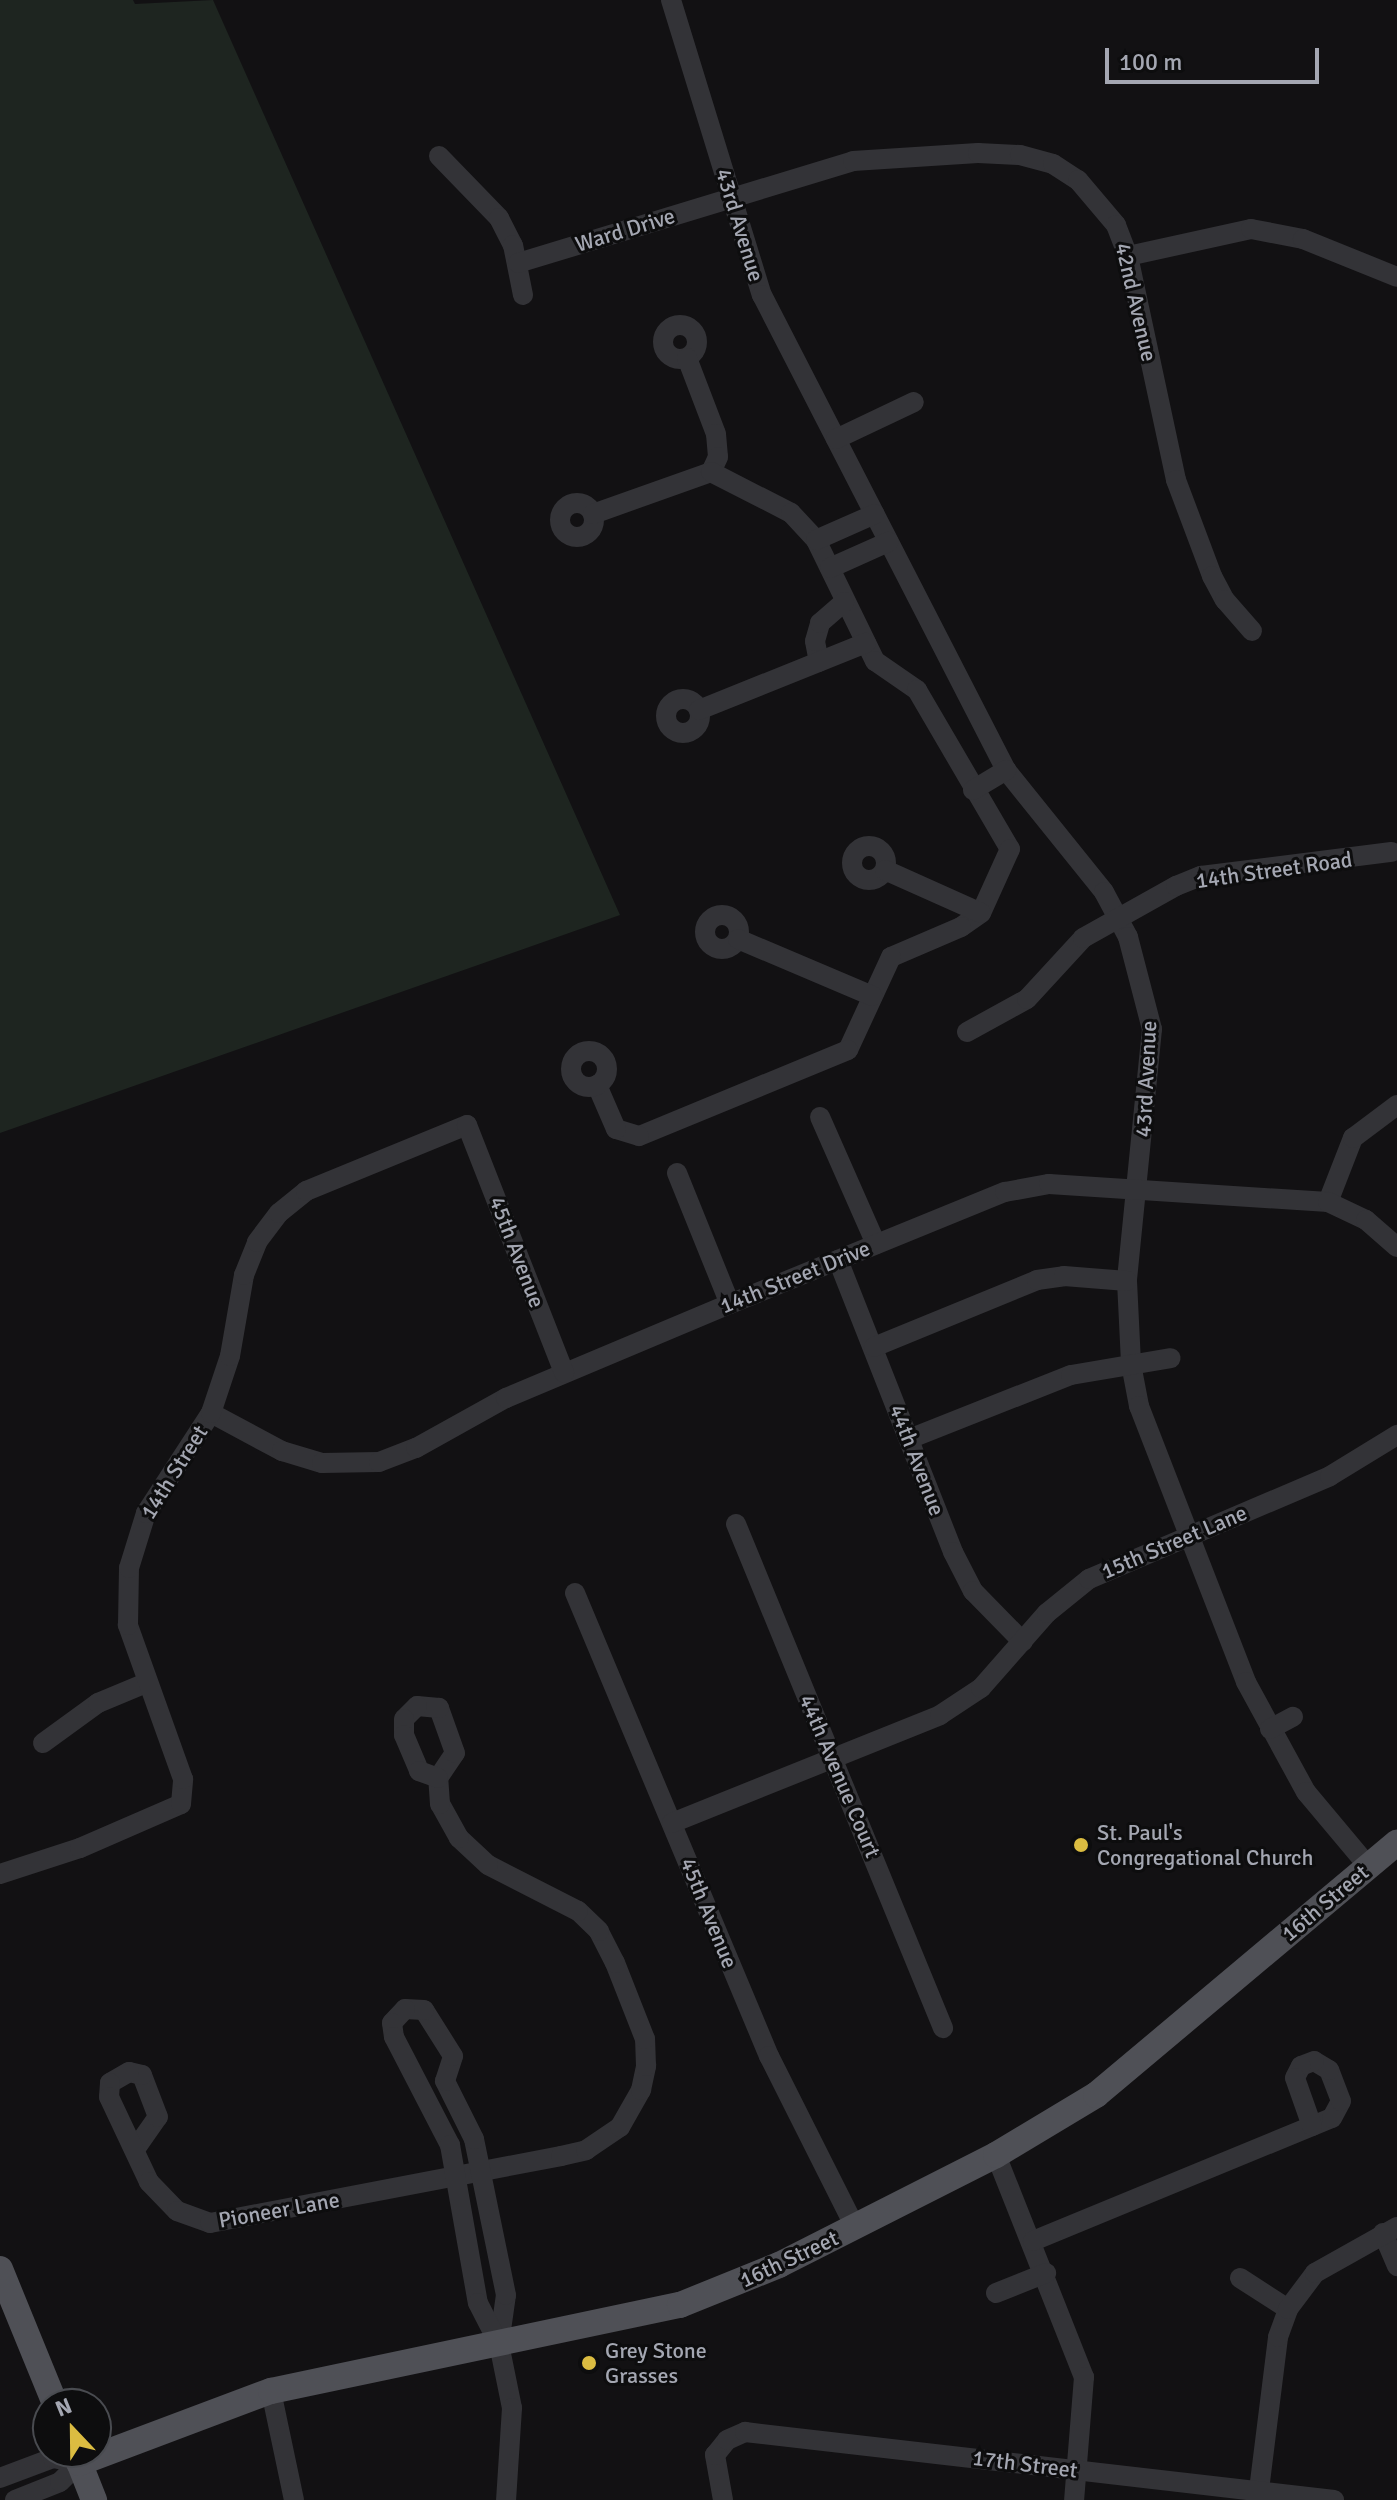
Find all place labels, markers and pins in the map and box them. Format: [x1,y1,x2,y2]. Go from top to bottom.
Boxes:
place label: St. Paul's Congregational Church [1097,1819,1313,1870]
marker: St. Paul's Congregational Church [1072,1836,1090,1854]
place label: Grey Stone Grasses [605,2337,707,2388]
marker: Grey Stone Grasses [580,2354,598,2372]

